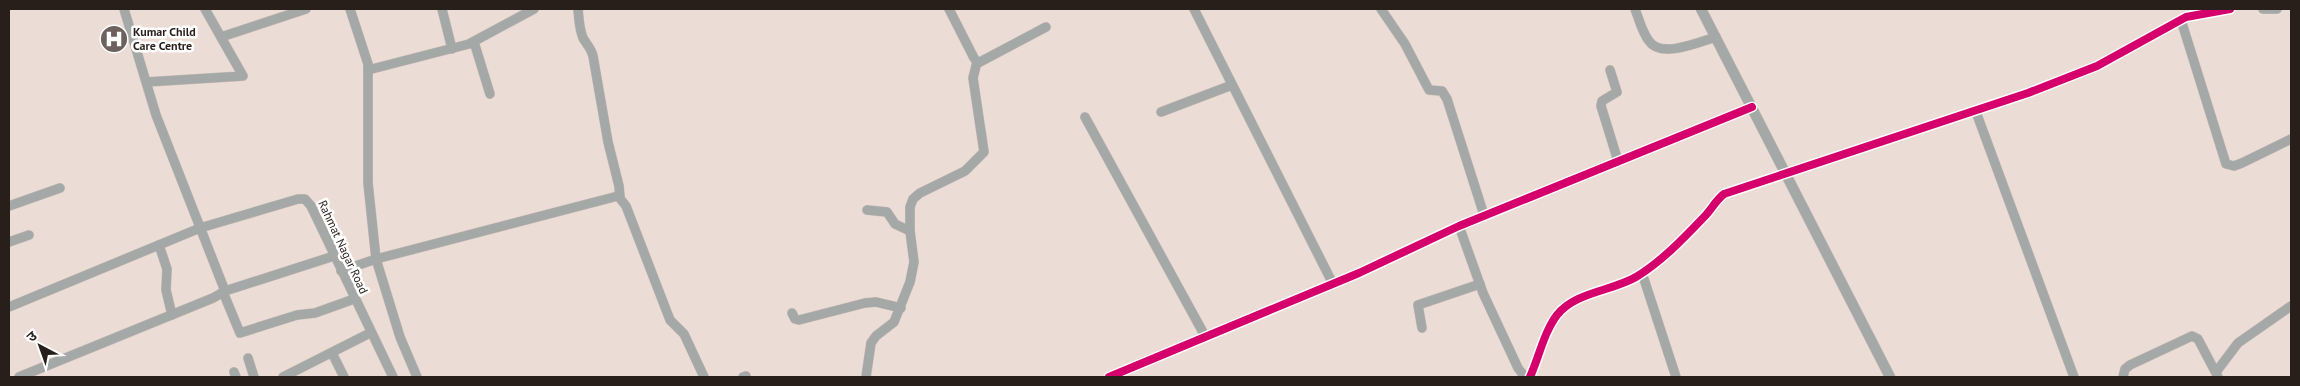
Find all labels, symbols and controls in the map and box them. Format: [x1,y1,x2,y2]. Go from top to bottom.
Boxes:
hospital icon: Kumar Child Care Centre [99,24,129,54]
place label: Kumar Child Care Centre [133,24,196,53]
street label: Rahmat Nagar Road [315,198,372,296]
north arrow [15,321,65,371]
text: उ [22,326,41,346]

